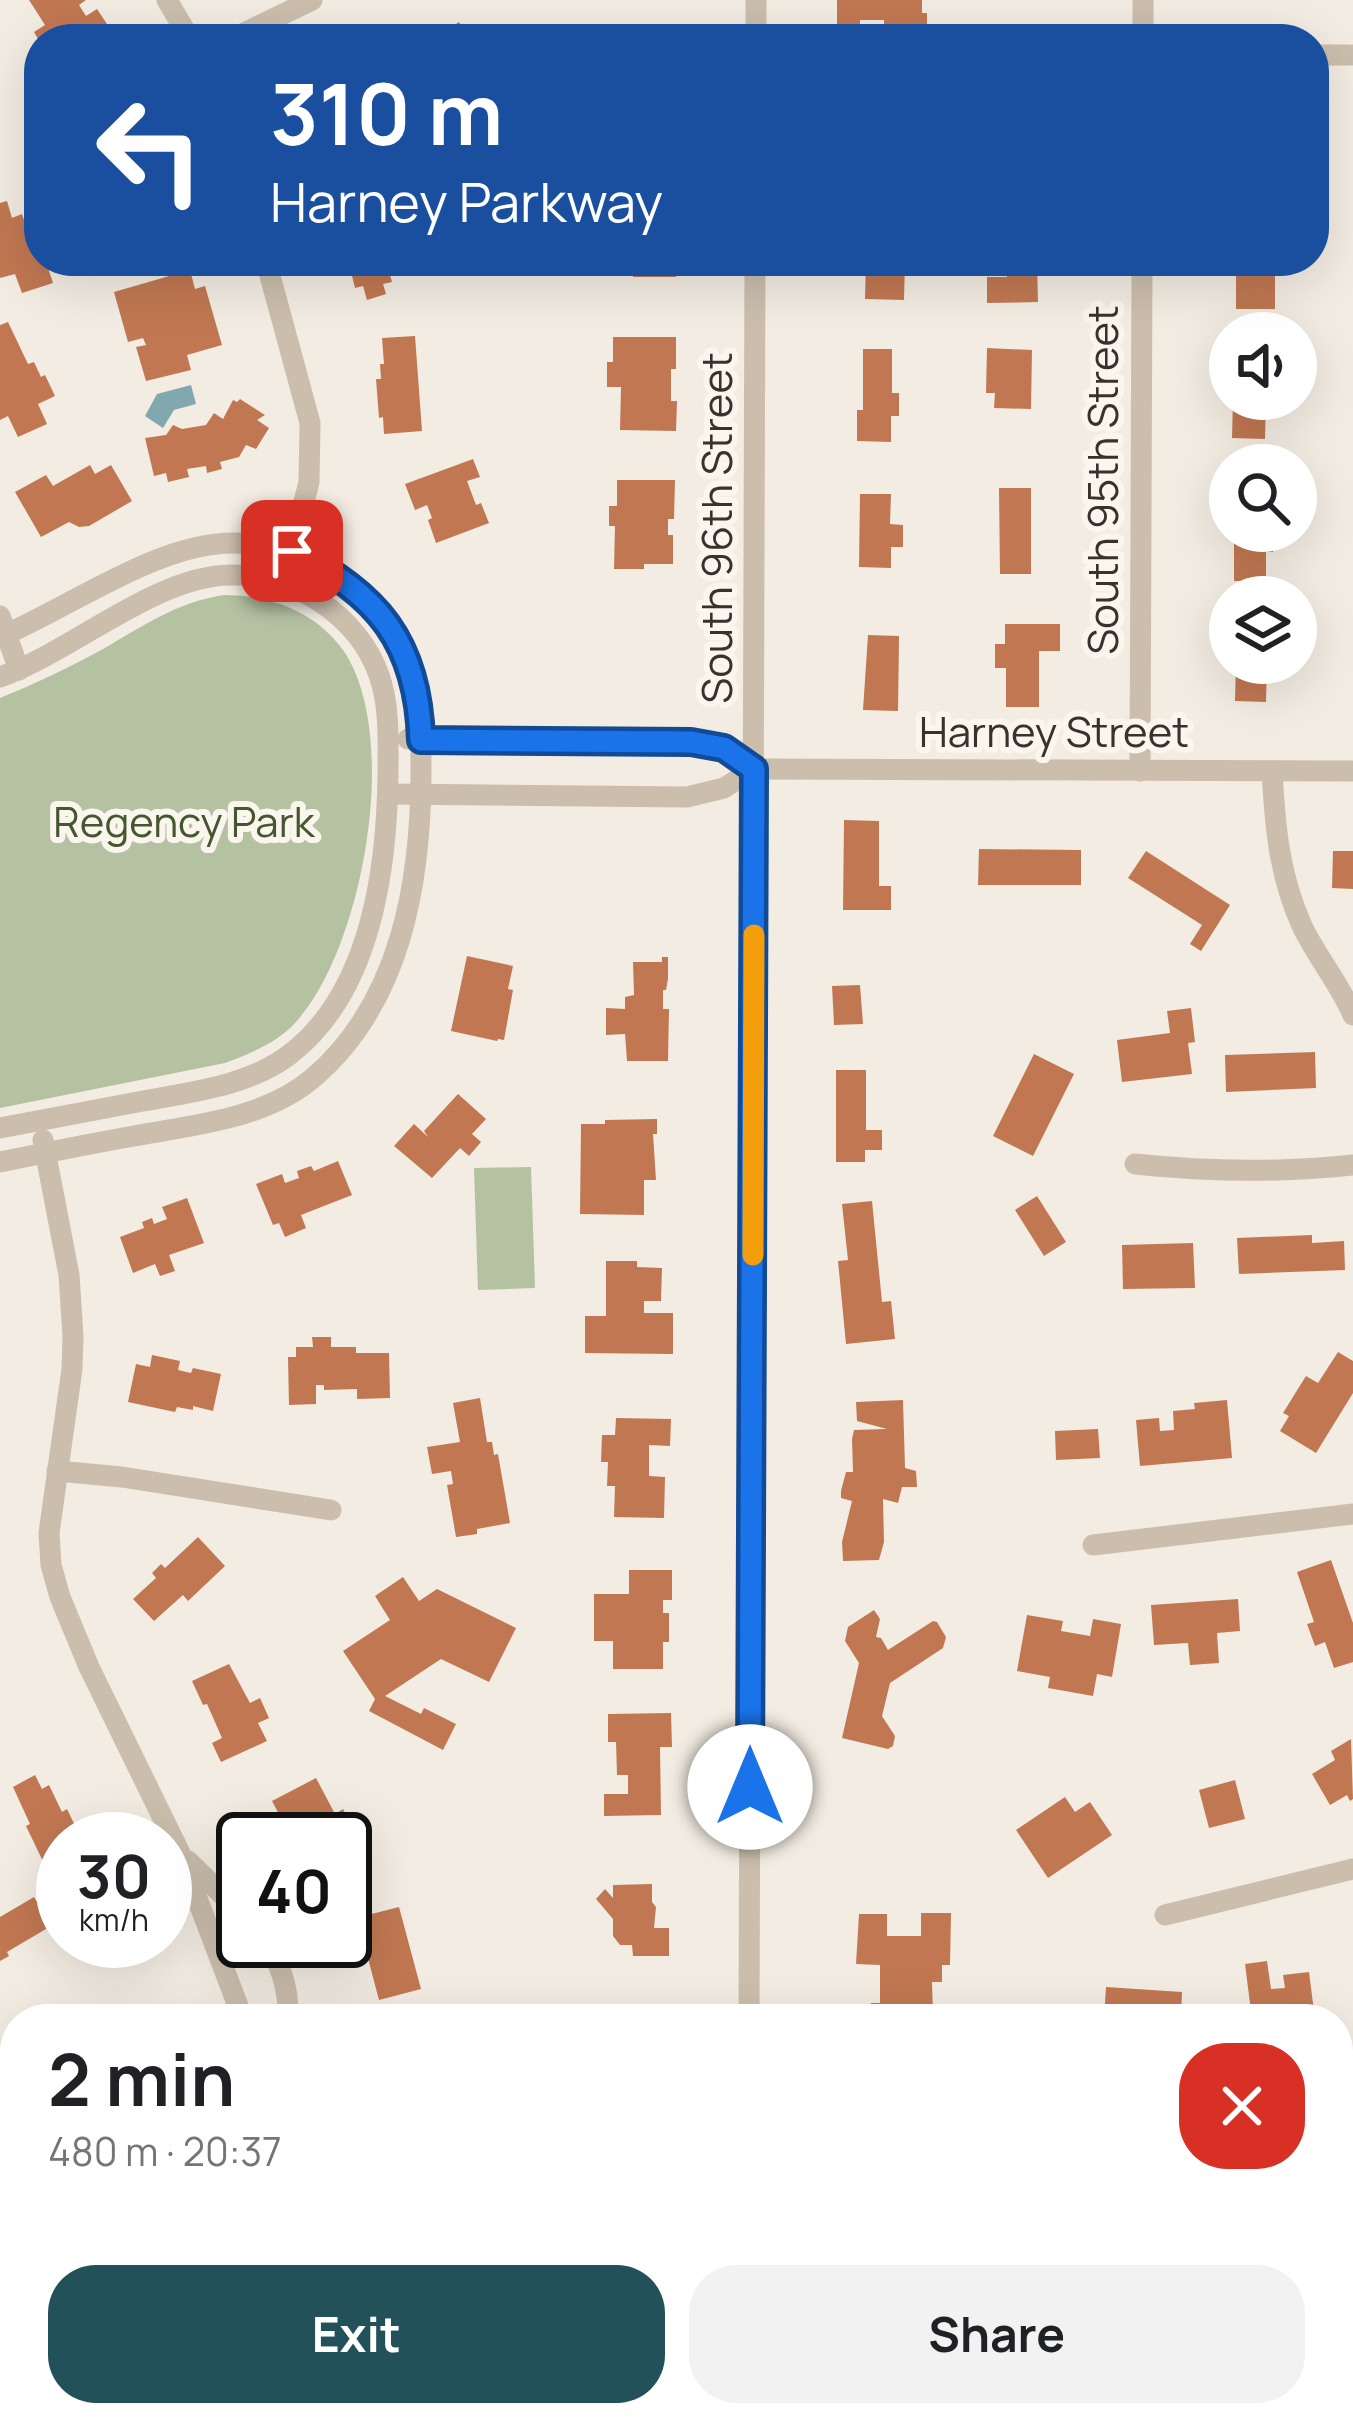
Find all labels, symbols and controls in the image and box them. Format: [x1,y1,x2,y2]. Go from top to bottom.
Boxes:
text: 310 m [270,55,503,170]
icon: left [72,72,228,228]
text: Harney Parkway [270,164,663,238]
street label: South 95th Street [1073,305,1131,655]
map controls [1209,312,1317,684]
button: sound [1209,312,1317,420]
street label: South 96th Street [687,352,745,704]
button: search [1209,444,1317,552]
pin [241,500,343,602]
icon: arrive [259,518,325,584]
button: layers [1209,576,1317,684]
street label: Harney Street [919,702,1189,760]
park label: Regency Park [53,792,316,850]
position arrow [687,1724,813,1850]
speed limit sign: 40 [216,1812,372,1968]
text: 30 [77,1834,151,1916]
text: km/h [79,1899,149,1940]
text: 2 min [48,2029,235,2128]
button: close [1179,2043,1305,2169]
text: 480 m · 20:37 [48,2124,282,2178]
button: Exit [48,2265,665,2403]
button: Share [689,2265,1305,2403]

